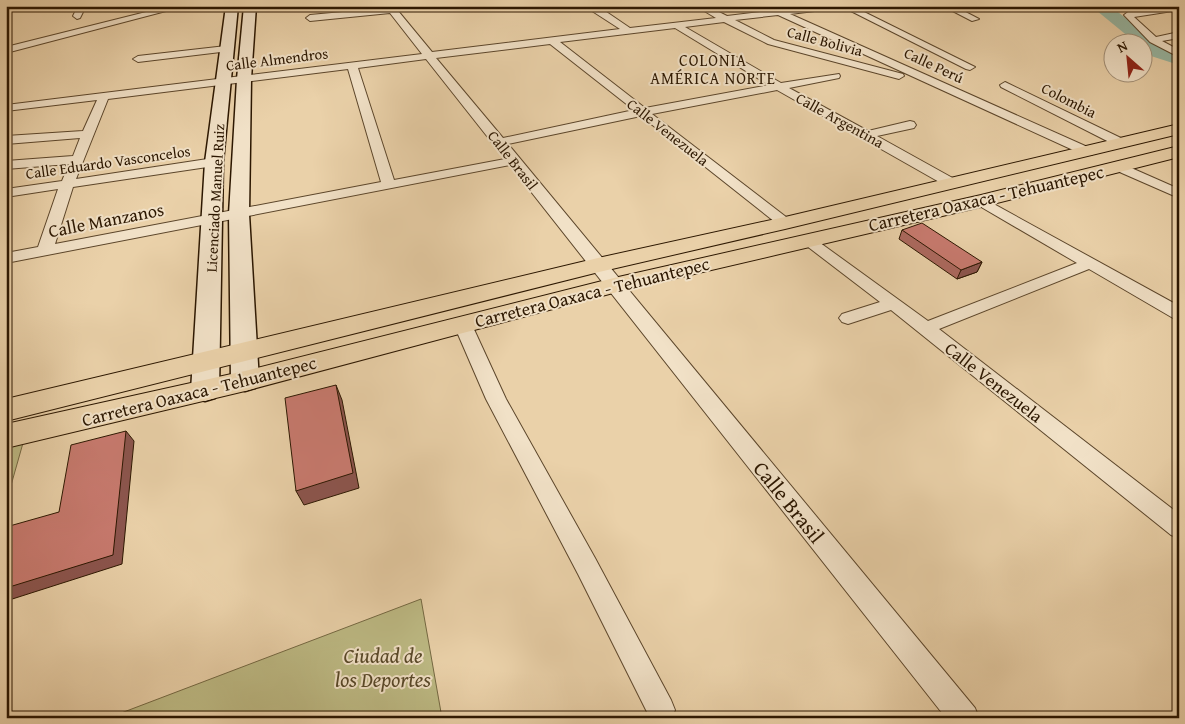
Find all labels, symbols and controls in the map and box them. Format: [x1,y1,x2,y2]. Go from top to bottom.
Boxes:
street label: Calle Bolivia [785,21,865,61]
north arrow [1102,32,1152,82]
text: N [1113,35,1131,57]
street label: Calle Almendros [225,42,329,76]
street label: Calle Perú [901,42,968,88]
district label: COLONIA AMÉRICA NORTE [650,48,776,90]
street label: Colombia [1038,77,1100,123]
street label: Calle Argentina [792,87,888,153]
street label: Calle Venezuela [623,93,713,171]
street label: Licenciado Manuel Ruiz [201,123,229,273]
street label: Calle Brasil [483,126,543,194]
street label: Calle Eduardo Vasconcelos [24,140,192,184]
street label: Carretera Oaxaca - Tehuantepec [866,158,1106,238]
street label: Calle Manzanos [46,196,166,244]
street label: Carretera Oaxaca - Tehuantepec [472,250,712,334]
street label: Calle Venezuela [939,335,1049,429]
street label: Carretera Oaxaca - Tehuantepec [79,349,319,433]
street label: Calle Brasil [746,454,832,550]
park label: Ciudad de los Deportes [335,640,431,695]

